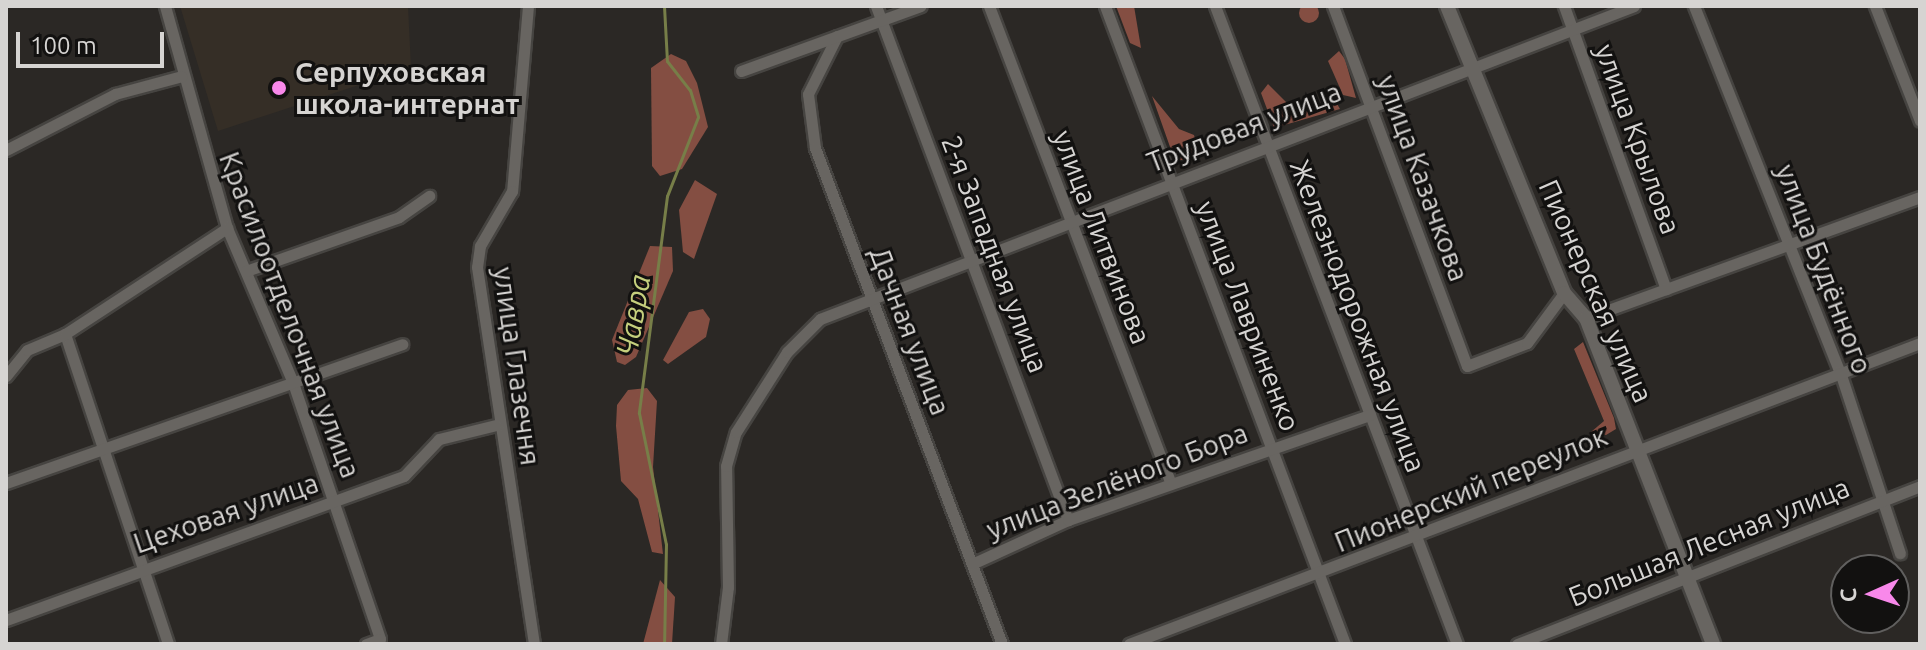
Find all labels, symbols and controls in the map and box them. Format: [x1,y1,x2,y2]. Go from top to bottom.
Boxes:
scale bar [20,16,168,66]
text: 100 m [30,32,97,59]
street label: улица Крылова [1588,39,1688,239]
place label: Серпуховская школа-интернат [295,55,519,121]
street label: улица Казачкова [1370,70,1476,286]
street label: Трудовая улица [1142,75,1346,179]
marker: Серпуховская школа-интернат [270,79,288,97]
street label: улица Литвинова [1046,125,1158,349]
street label: 2-я Западная улица [934,131,1056,377]
street label: Красилоотделочная улица [212,147,368,483]
street label: Железнодорожная улица [1283,155,1433,477]
street label: улица Будённого [1769,159,1879,379]
street label: Пионерская улица [1532,174,1660,408]
street label: улица Лавриненко [1189,196,1307,436]
street label: Дачная улица [863,242,957,420]
street label: улица Глазечня [486,265,548,467]
water label: Чавра [608,272,658,358]
street label: улица Зелёного Бора [982,416,1252,546]
street label: Пионерский переулок [1330,419,1612,559]
street label: Цеховая улица [129,466,323,560]
street label: Большая Лесная улица [1564,470,1854,614]
north arrow [1830,554,1910,634]
text: С [1835,588,1860,603]

